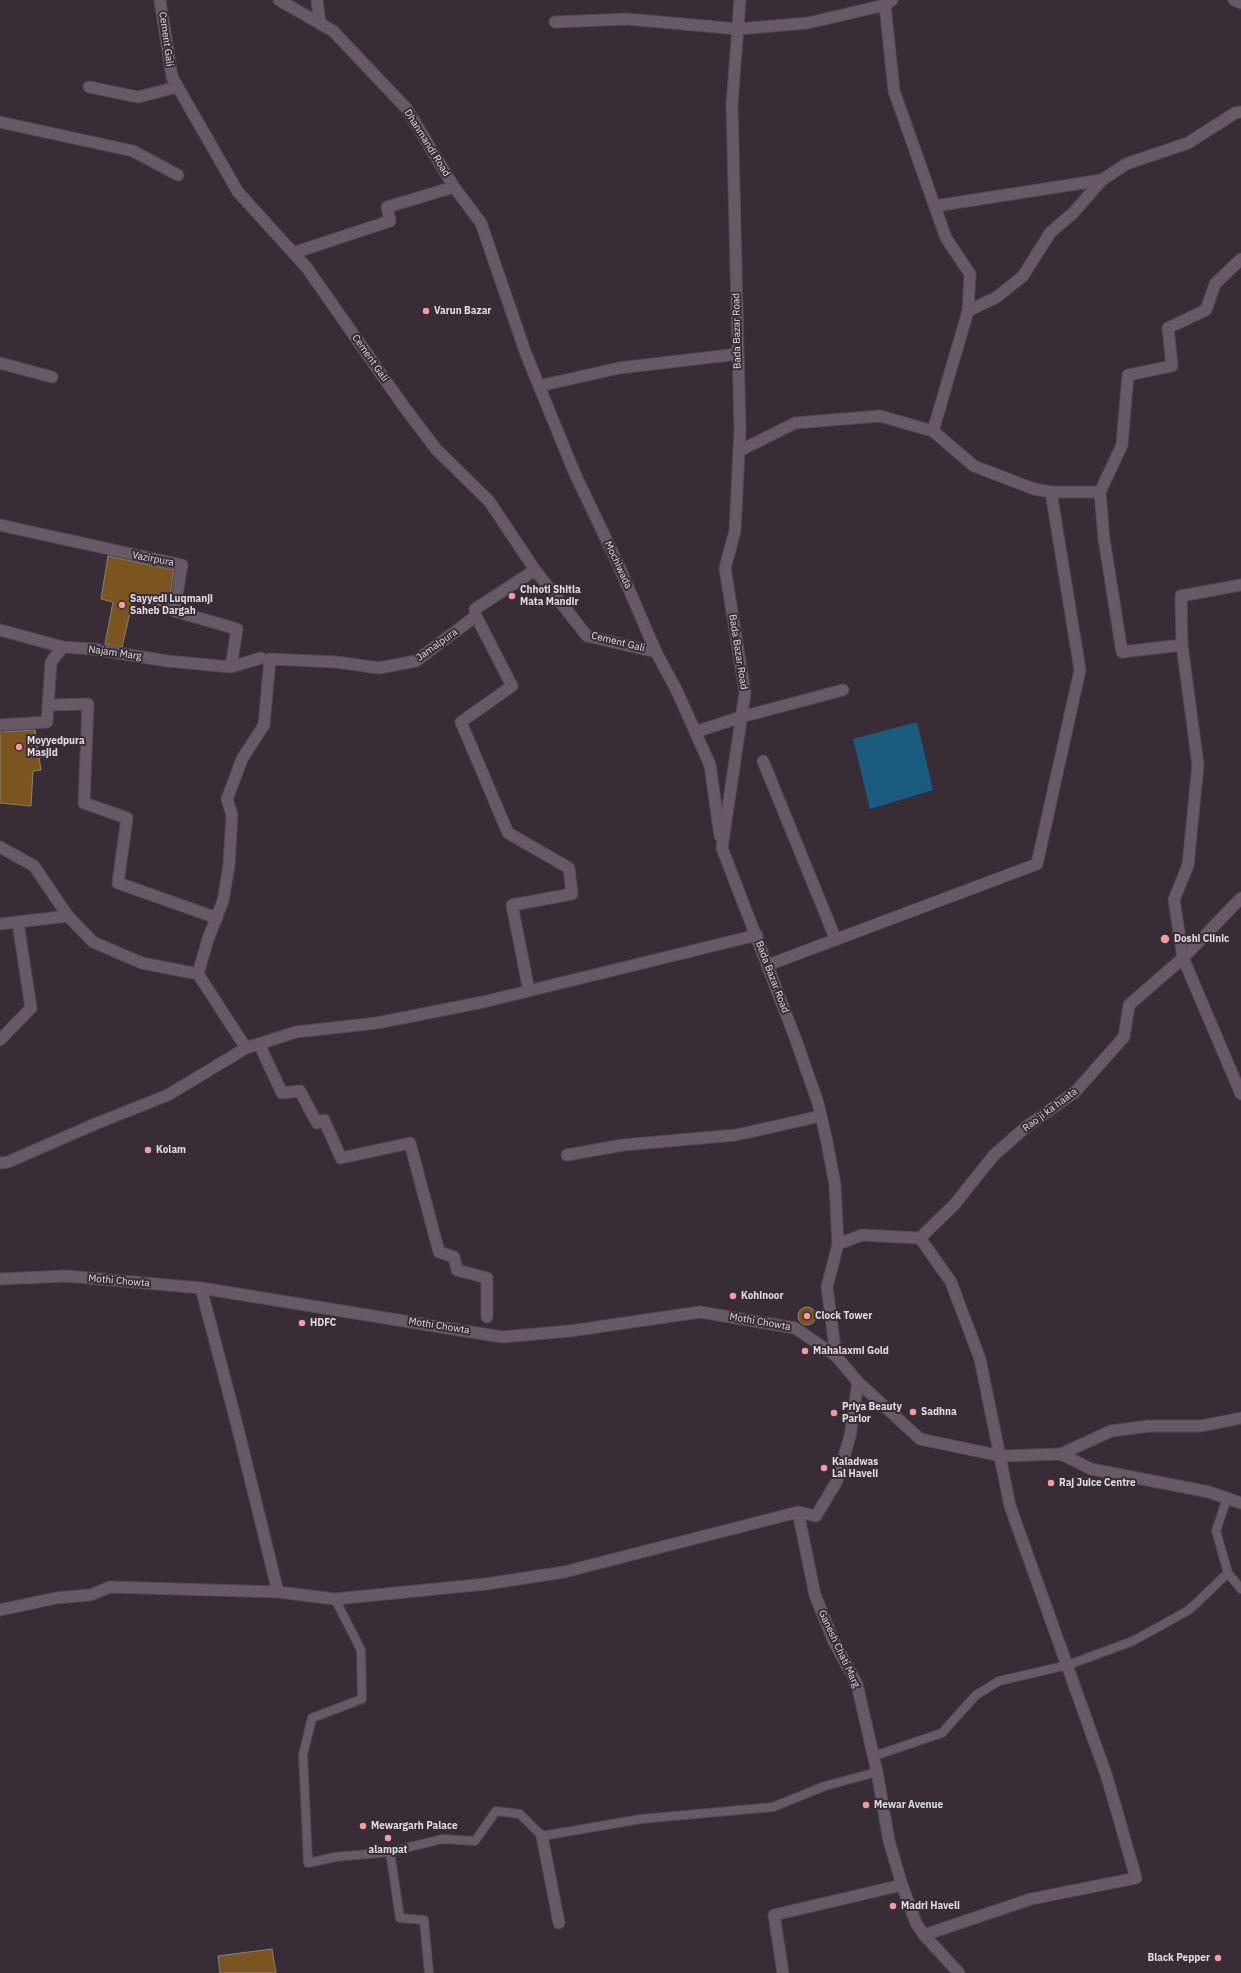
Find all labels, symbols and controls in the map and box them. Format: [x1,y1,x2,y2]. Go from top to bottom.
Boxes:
street label: Cement Gali [156,11,176,67]
street label: Dhanmandi Road [402,107,452,179]
street label: Bada Bazar Road [730,293,744,369]
place label: Varun Bazar [434,305,491,317]
marker: Varun Bazar [421,306,431,316]
street label: Cement Gali [349,332,391,384]
street label: Mochiwada [602,539,634,591]
street label: Vazirpura [131,549,175,569]
place label: Chhoti Shitla Mata Mandir [520,584,581,608]
marker: Chhoti Shitla Mata Mandir [507,591,517,601]
place label: Sayyedi Luqmanji Saheb Dargah [130,593,213,616]
marker: Sayyedi Luqmanji Saheb Dargah [117,600,127,610]
street label: Bada Bazar Road [726,613,750,691]
street label: Jamalpura [414,626,460,664]
street label: Cement Gali [590,630,646,654]
street label: Najam Marg [88,643,142,663]
place label: Moyyedpura Masjid [27,735,85,758]
marker: Moyyedpura Masjid [14,742,24,752]
marker: Doshi Clinic [1159,933,1171,945]
place label: Doshi Clinic [1174,933,1229,945]
street label: Bada Bazar Road [753,939,791,1015]
street label: Rao ji ka haata [1020,1086,1080,1134]
place label: Kolam [156,1144,186,1156]
marker: Kolam [143,1145,153,1155]
street label: Mothi Chowta [88,1272,150,1290]
place label: Kohinoor [741,1290,783,1302]
marker: Kohinoor [728,1291,738,1301]
place label: Clock Tower [815,1310,872,1322]
street label: Mothi Chowta [729,1311,791,1333]
marker: Clock Tower [802,1311,812,1321]
street label: Mothi Chowta [408,1315,470,1337]
place label: HDFC [310,1317,336,1329]
marker: HDFC [297,1318,307,1328]
place label: Mahalaxmi Gold [813,1345,889,1357]
marker: Mahalaxmi Gold [800,1346,810,1356]
place label: Priya Beauty Parlor [842,1401,902,1424]
place label: Sadhna [921,1406,957,1418]
marker: Sadhna [908,1407,918,1417]
marker: Priya Beauty Parlor [829,1408,839,1418]
place label: Kaladwas Lal Haveli [832,1456,878,1480]
marker: Kaladwas Lal Haveli [819,1463,829,1473]
place label: Raj Juice Centre [1059,1477,1136,1489]
marker: Raj Juice Centre [1046,1478,1056,1488]
street label: Ganesh Chati Marg [816,1608,862,1690]
place label: Mewar Avenue [874,1799,943,1811]
marker: Mewar Avenue [861,1800,871,1810]
place label: Mewargarh Palace [371,1820,458,1832]
marker: Mewargarh Palace [358,1821,368,1831]
marker: alampat [383,1833,393,1843]
place label: alampat [369,1844,407,1856]
place label: Madri Haveli [901,1900,960,1912]
marker: Madri Haveli [888,1901,898,1911]
place label: Black Pepper [1148,1952,1210,1964]
marker: Black Pepper [1213,1953,1223,1963]

